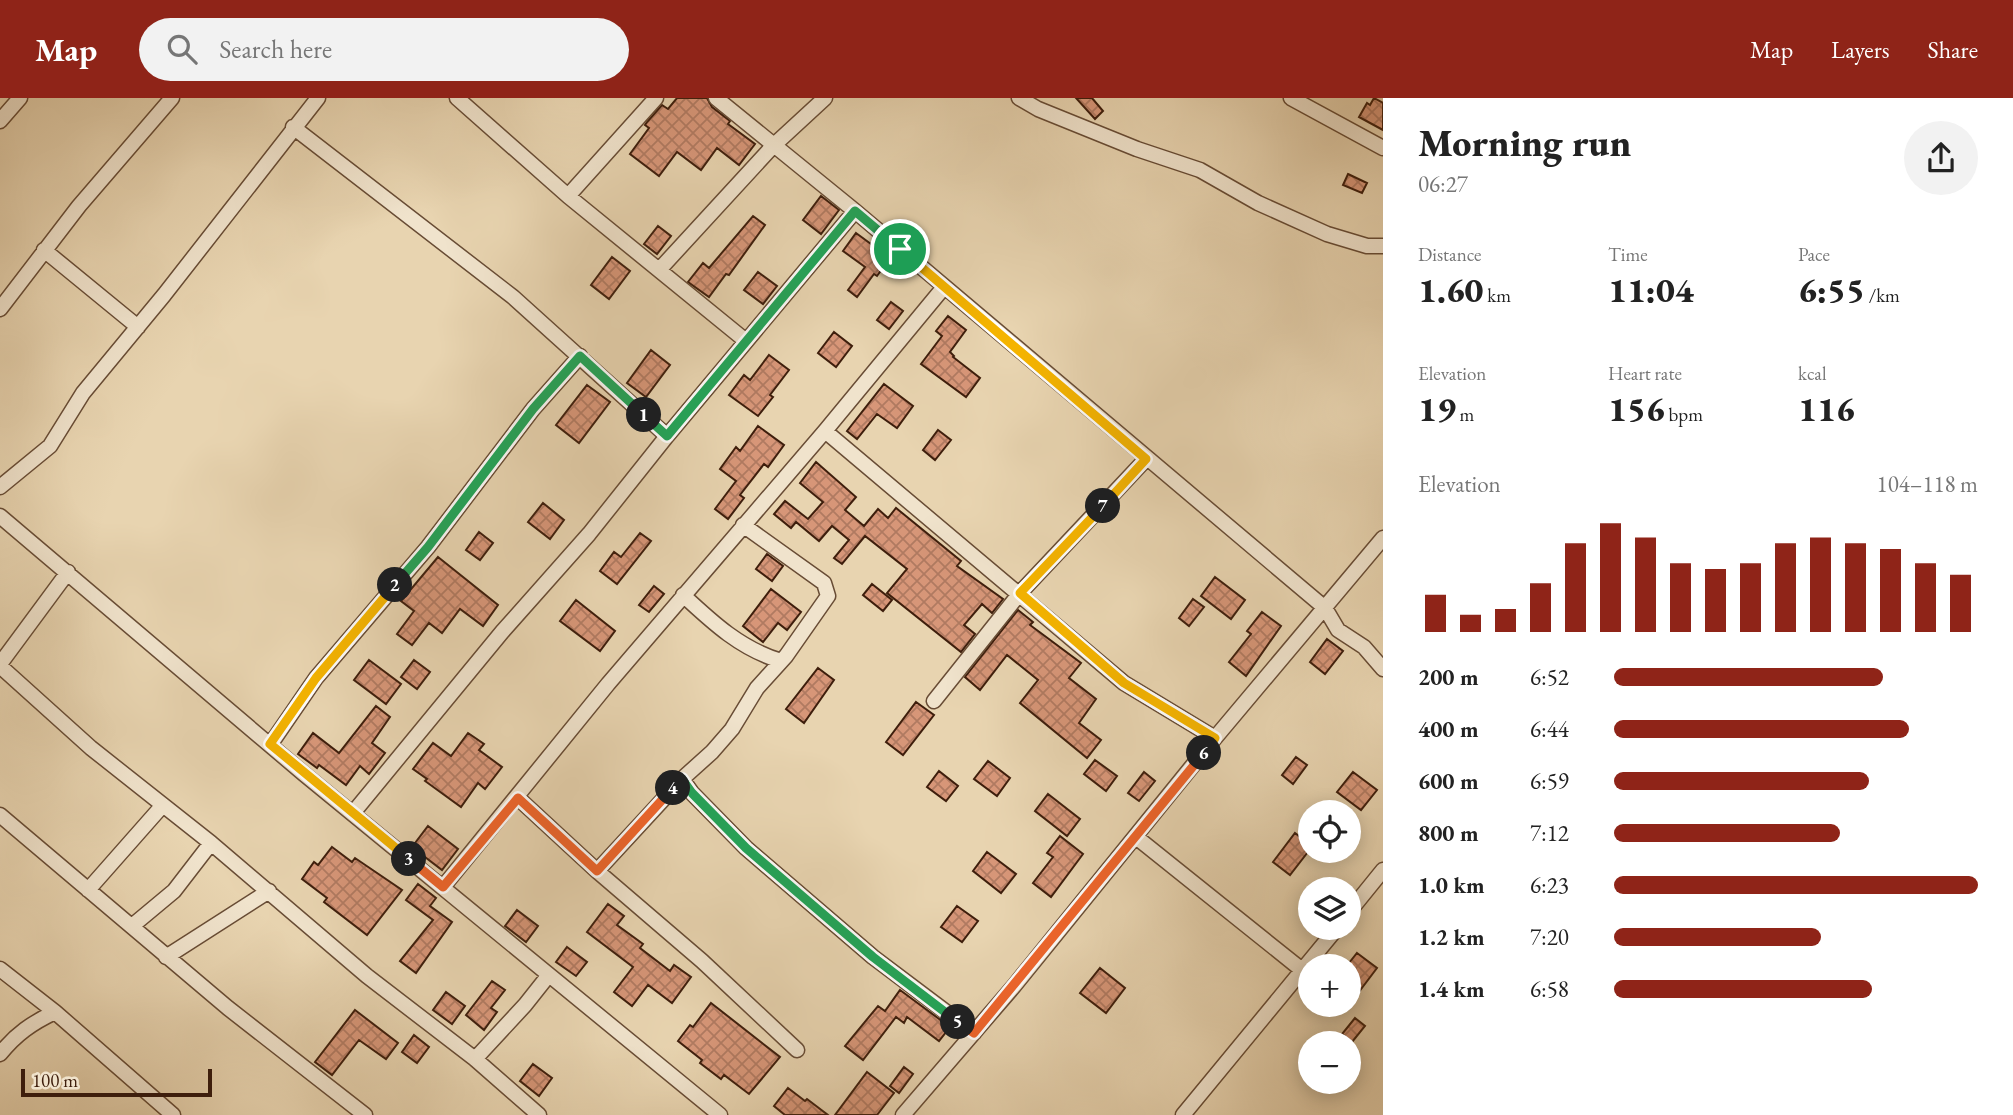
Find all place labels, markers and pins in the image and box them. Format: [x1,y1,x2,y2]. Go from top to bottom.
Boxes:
pin [870,219,930,279]
pin: 1 [626,398,662,432]
pin: 7 [1086,488,1120,524]
pin: 2 [378,568,412,602]
pin: 6 [1186,736,1222,770]
pin: 4 [656,770,690,806]
pin: 3 [392,842,426,876]
pin: 5 [940,1004,976,1040]

